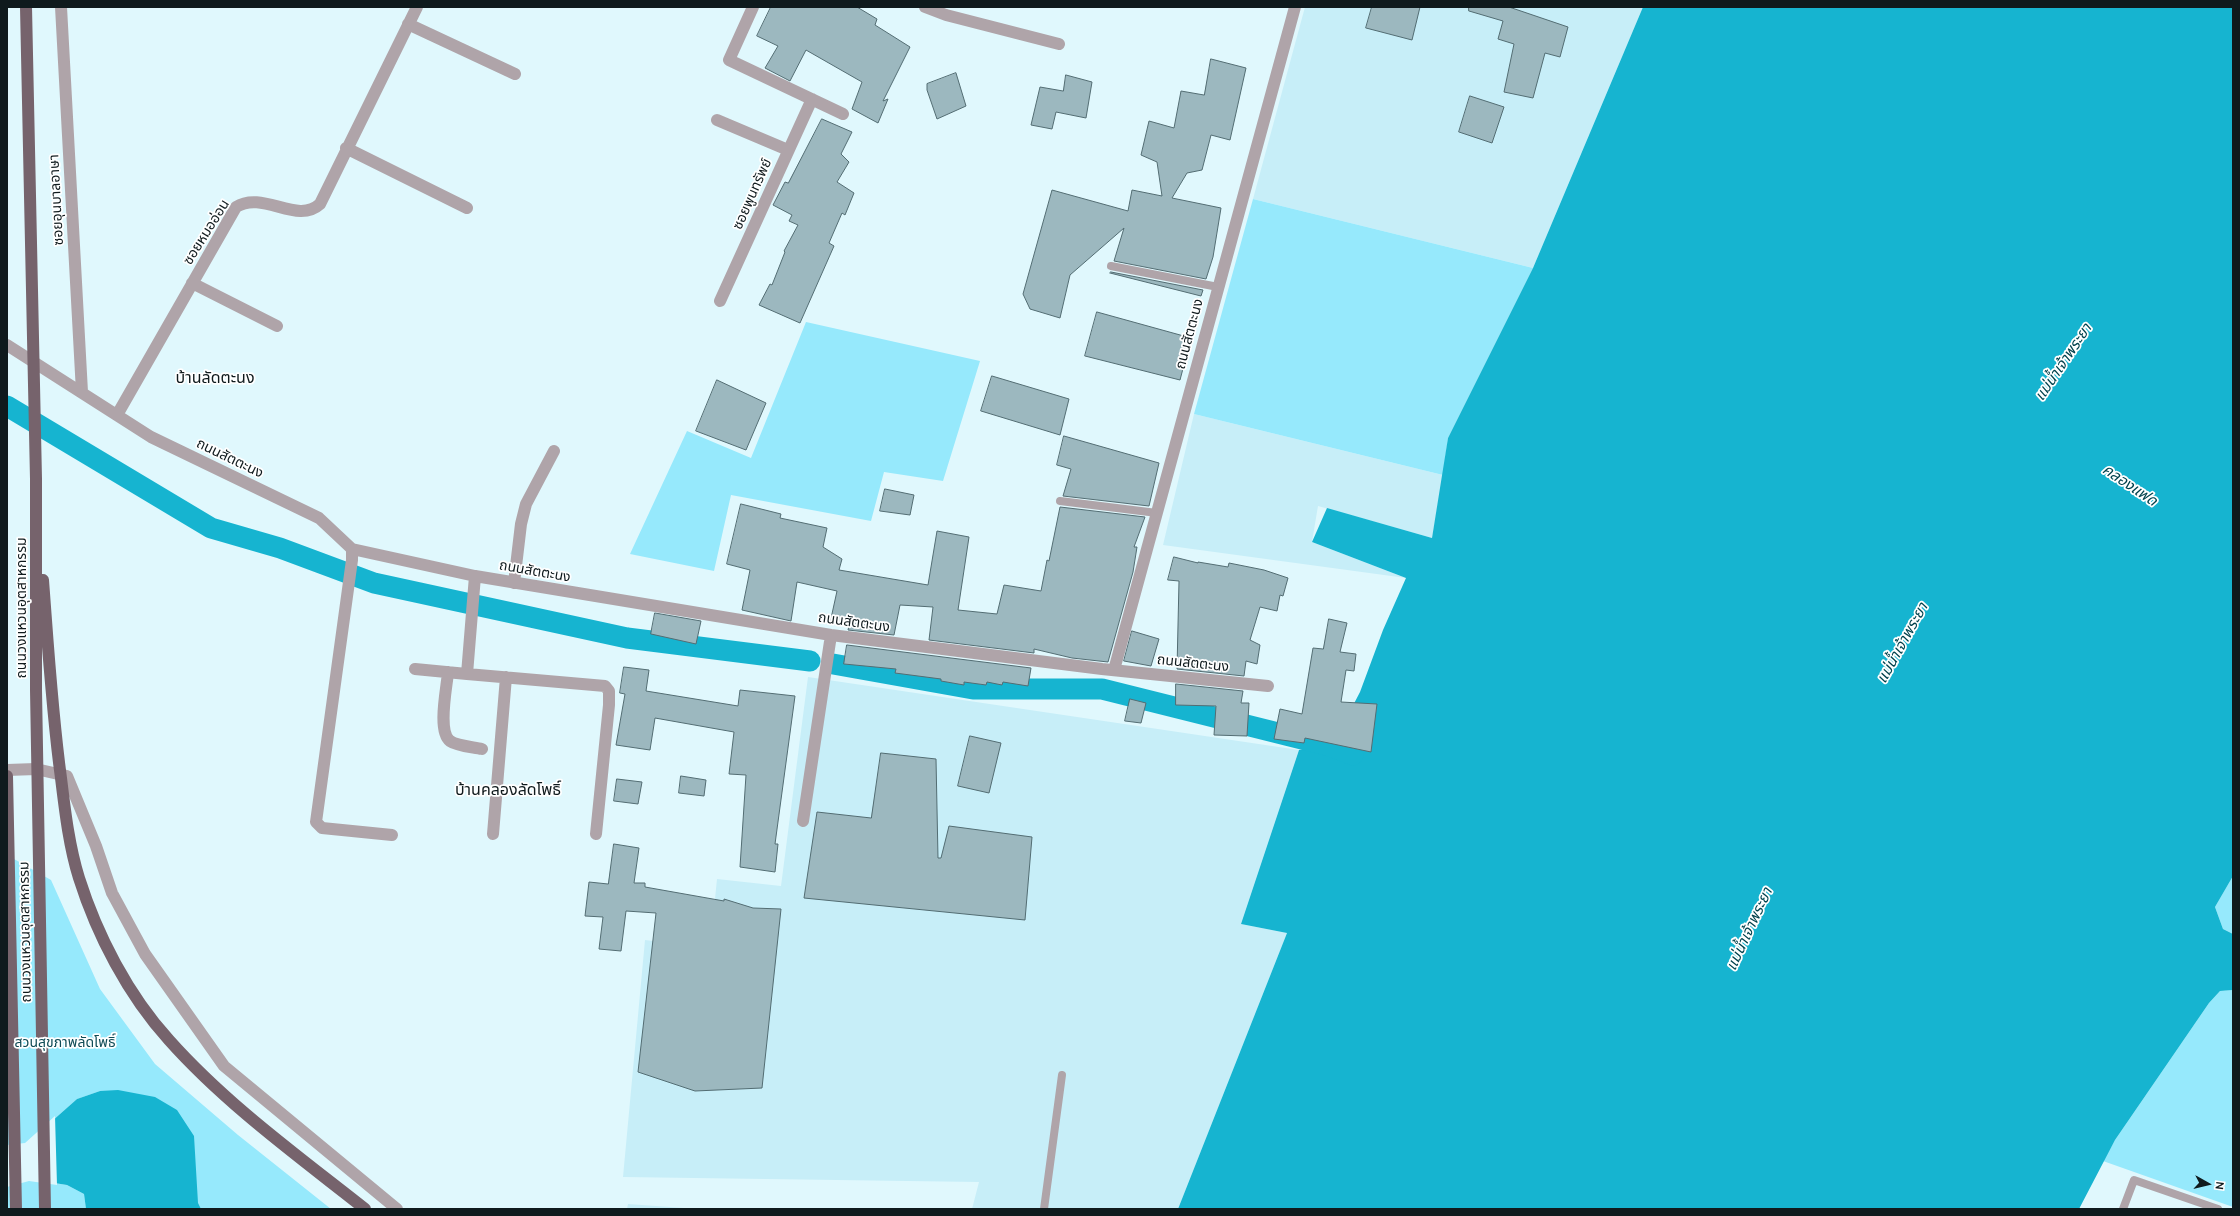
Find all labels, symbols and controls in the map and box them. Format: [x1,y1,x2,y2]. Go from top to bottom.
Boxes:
street label: ซอยอุนบาลอาษา [45,154,67,246]
street label: ซอยพูนทรัพย์ [729,156,775,232]
street label: ซอยหมออ่อน [179,196,233,268]
street label: ถนนสัตตะนง [1172,297,1206,371]
water label: แม่น้ำเจ้าพระยา [2031,320,2095,404]
district label: บ้านลัดตะนง [176,368,254,388]
street label: ถนนสัตตะนง [194,435,266,481]
water label: คลองแฟด [2099,460,2161,510]
street label: ถนนวงแหวนอุตสาหกรรม [13,537,29,679]
street label: ถนนสัตตะนง [498,556,572,586]
water label: แม่น้ำเจ้าพระยา [1873,600,1931,686]
street label: ถนนสัตตะนง [817,609,891,635]
street label: ถนนสัตตะนง [1156,651,1230,675]
district label: บ้านคลองลัดโพธิ์ [455,780,561,800]
street label: ถนนวงแหวนอุตสาหกรรม [15,861,35,1003]
water label: แม่น้ำเจ้าพระยา [1722,885,1776,973]
park label: สวนสุขภาพลัดโพธิ์ [14,1034,116,1050]
north arrow [2188,1164,2228,1204]
text: N [2213,1181,2226,1191]

